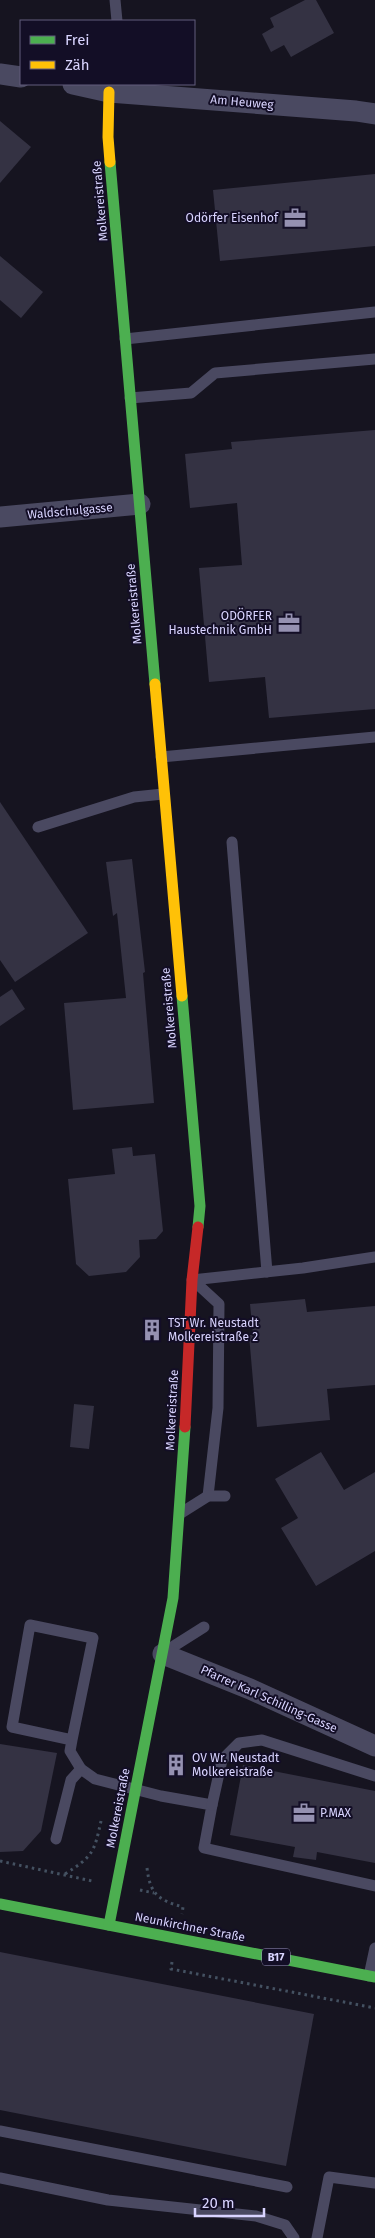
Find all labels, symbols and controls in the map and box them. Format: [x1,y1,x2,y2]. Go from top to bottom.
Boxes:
legend [20,20,195,85]
text: Frei [65,31,90,49]
text: Zäh [65,56,90,74]
street label: Am Heuweg [210,92,275,112]
street label: Molkereistraße [89,160,111,242]
office icon: Odörfer Eisenhof [282,205,308,231]
place label: Odörfer Eisenhof [186,211,279,225]
street label: Waldschulgasse [27,500,113,522]
street label: Molkereistraße [123,563,145,645]
place label: ODÖRFER Haustechnik GmbH [168,607,272,637]
office icon: ODÖRFER Haustechnik GmbH [276,610,302,636]
street label: Molkereistraße [158,967,180,1049]
place label: TST Wr. Neustadt Molkereistraße 2 [168,1316,259,1344]
building icon: TST Wr. Neustadt Molkereistraße 2 [139,1317,165,1343]
street label: Molkereistraße [163,1369,181,1451]
street label: Pfarrer Karl Schilling-Gasse [199,1663,339,1735]
place label: OV Wr. Neustadt Molkereistraße [192,1751,280,1779]
building icon: OV Wr. Neustadt Molkereistraße [163,1752,189,1778]
street label: Molkereistraße [103,1767,133,1849]
office icon: P.MAX [291,1800,317,1826]
place label: P.MAX [320,1806,352,1820]
street label: Neunkirchner Straße [134,1909,246,1945]
road number: B17 [262,1948,290,1965]
scale bar [195,2186,264,2218]
text: 20 m [202,2194,235,2212]

